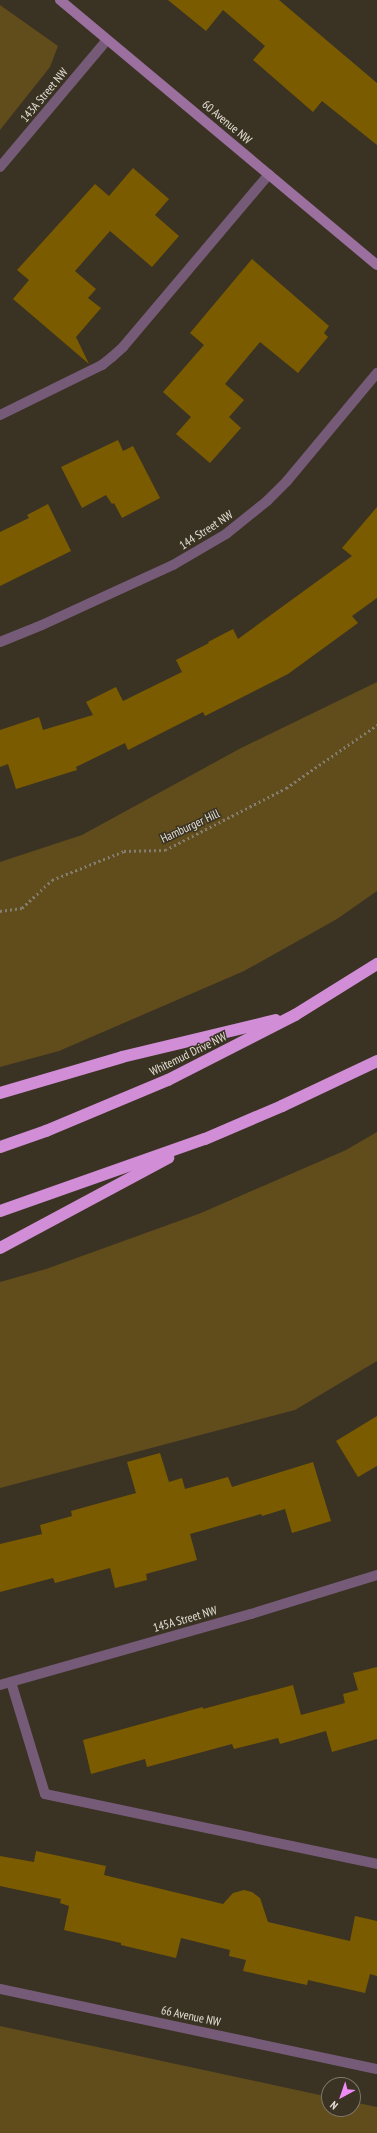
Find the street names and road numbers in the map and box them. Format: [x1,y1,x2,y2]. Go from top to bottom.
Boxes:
street label: 143A Street NW [17,65,71,125]
street label: 60 Avenue NW [199,97,255,147]
street label: 144 Street NW [177,507,235,553]
street label: Hamburger Hill [158,806,222,846]
street label: Whitemud Drive NW [147,1029,229,1079]
street label: 145A Street NW [151,1603,219,1635]
street label: 66 Avenue NW [160,2003,222,2029]

